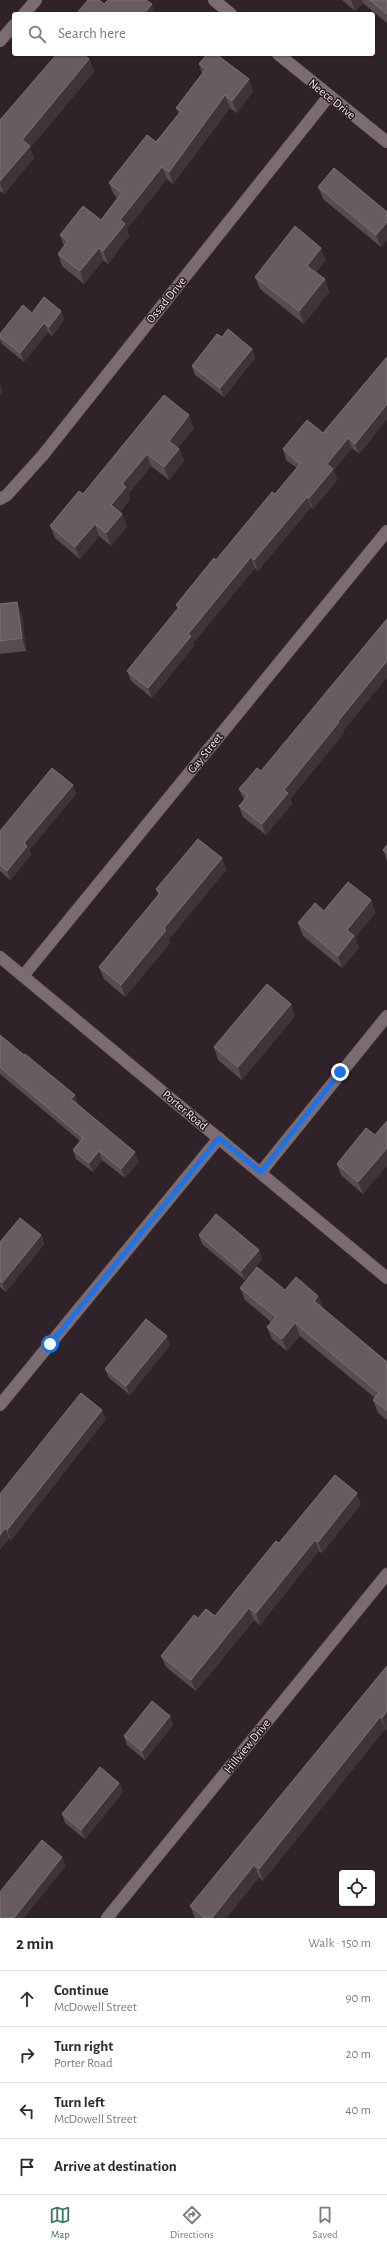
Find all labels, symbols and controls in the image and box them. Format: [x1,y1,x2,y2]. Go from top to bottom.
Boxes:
search box [12,12,375,56]
icon: search [26,23,48,45]
text: Search here [58,26,126,41]
street label: Neece Drive [306,77,358,121]
street label: Ossad Drive [144,275,188,325]
street label: Gay Street [185,731,226,776]
route end [331,1063,349,1081]
street label: Porter Road [160,1088,210,1132]
route start [41,1335,59,1353]
street label: Hillview Drive [222,1717,272,1775]
map controls [339,1870,375,1906]
button: locate [339,1870,375,1906]
text: 2 min [16,1935,54,1952]
text: Walk · 150 m [308,1937,371,1950]
text: Continue [54,1983,109,1998]
icon: ahead [16,1988,38,2010]
text: 90 m [345,1992,371,2005]
text: McDowell Street [54,2001,137,2014]
text: Turn right [54,2039,113,2054]
icon: right [16,2044,38,2066]
text: 20 m [346,2048,371,2061]
text: Porter Road [54,2057,113,2070]
text: Turn left [54,2095,105,2110]
icon: left [16,2100,38,2122]
text: 40 m [345,2104,371,2117]
text: McDowell Street [54,2113,137,2126]
icon: arrive [16,2156,38,2178]
text: Arrive at destination [54,2159,177,2174]
tab: Map [49,2204,71,2241]
tab: Directions [170,2204,214,2241]
tab: Saved [312,2204,338,2241]

